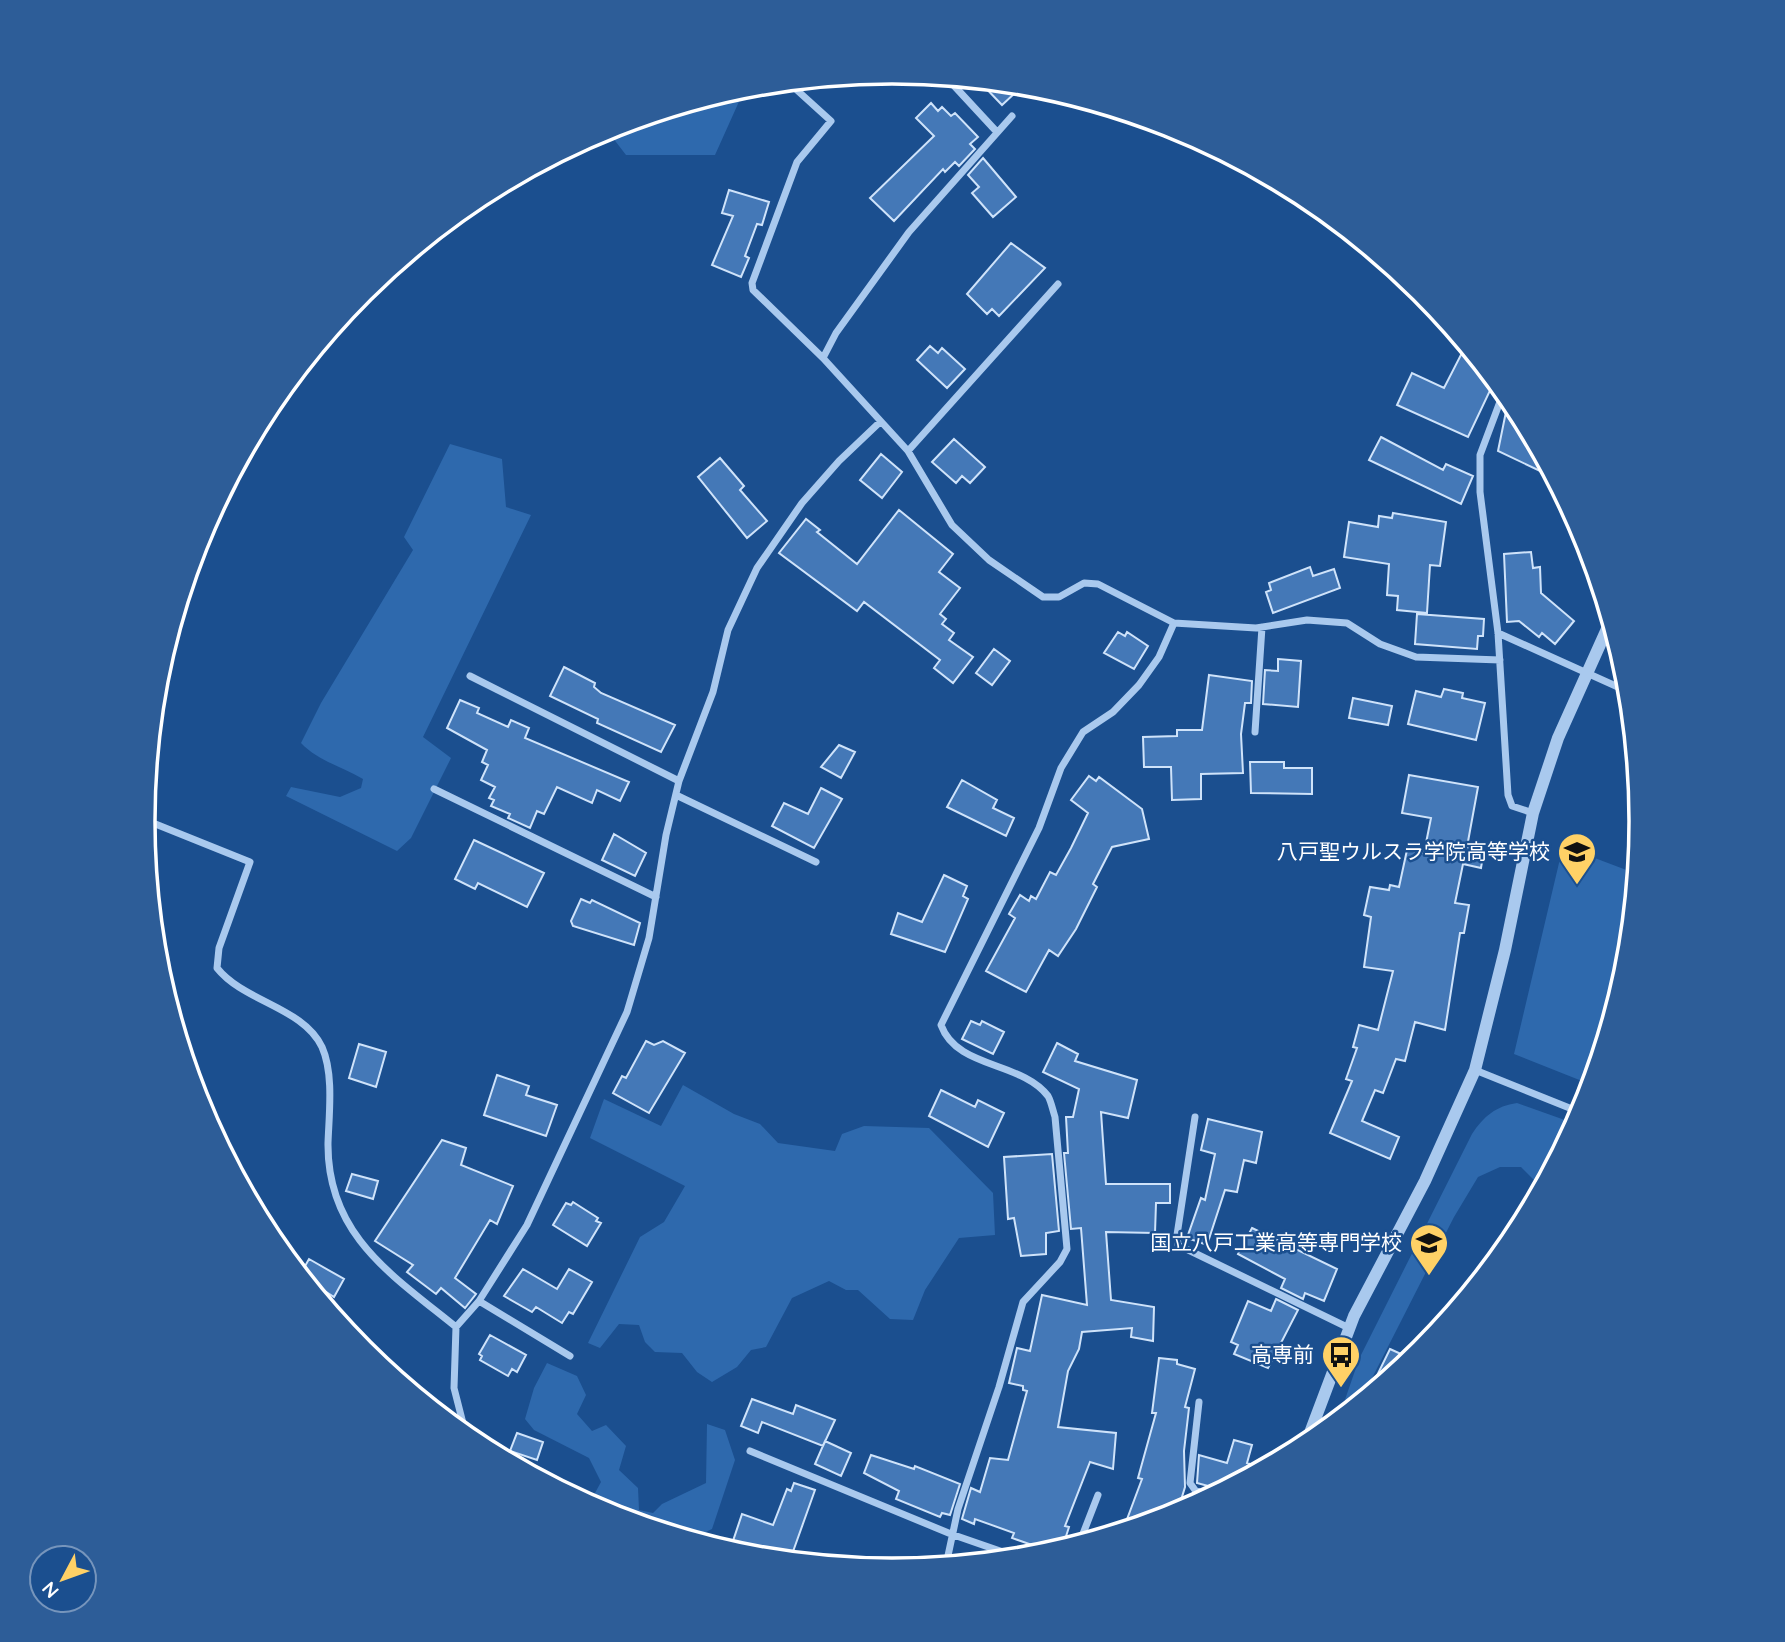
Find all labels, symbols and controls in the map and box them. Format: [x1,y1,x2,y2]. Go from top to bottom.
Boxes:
school or university icon: 八戸聖ウルスラ学院高等学校 [1556,831,1598,886]
place label: 八戸聖ウルスラ学院高等学校 [1277,838,1550,864]
school or university icon: 国立八戸工業高等専門学校 [1408,1222,1450,1277]
place label: 国立八戸工業高等専門学校 [1150,1229,1402,1255]
bus stop icon: 高専前 [1320,1334,1362,1389]
place label: 高専前 [1251,1341,1314,1367]
north arrow [28,1544,98,1614]
text: N [37,1577,64,1603]

